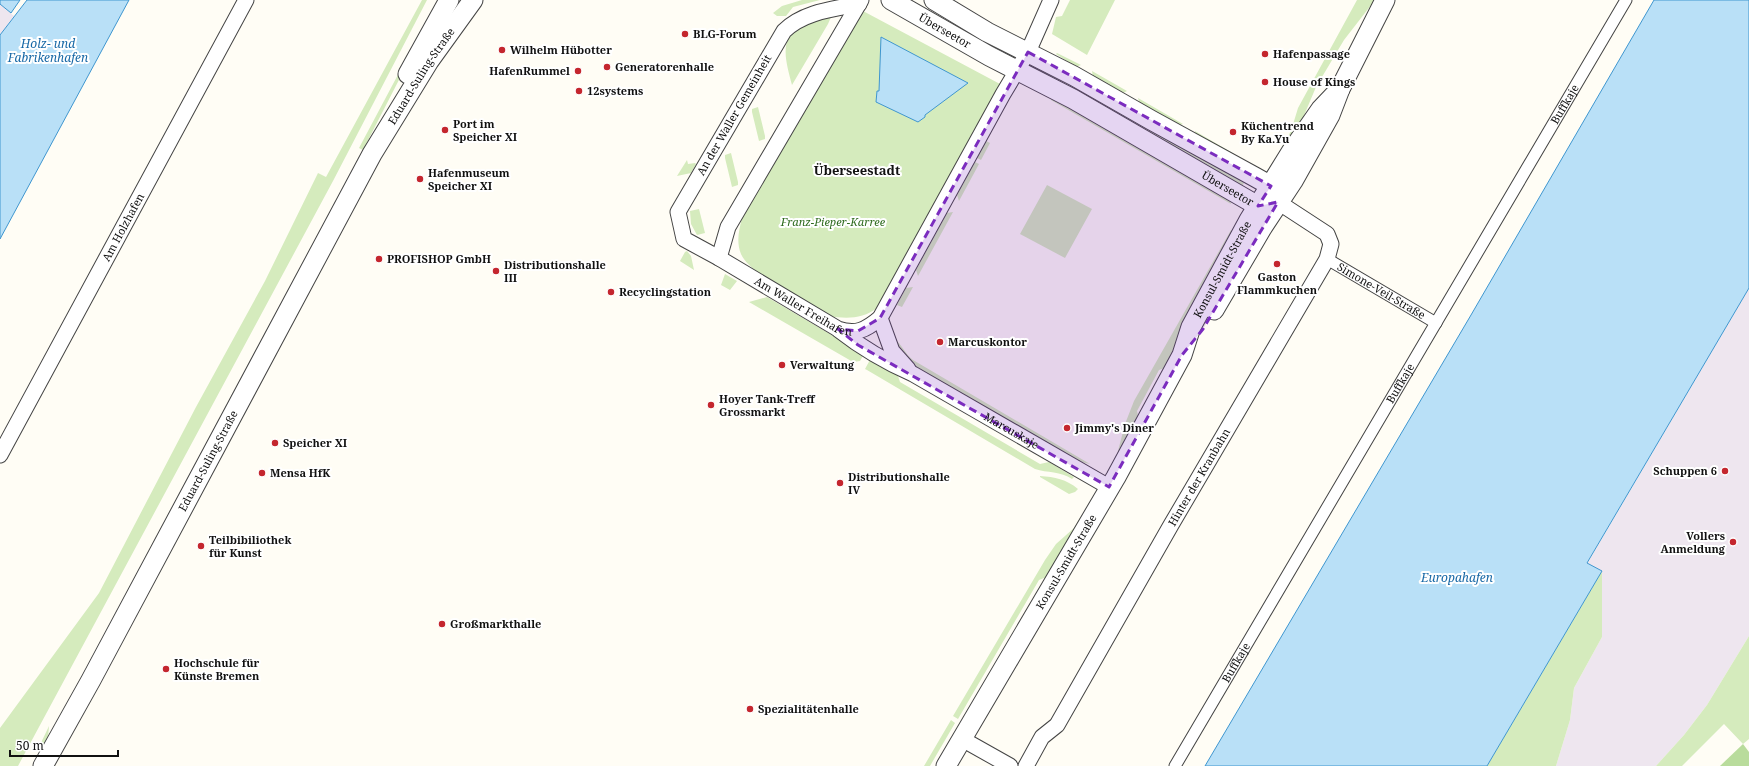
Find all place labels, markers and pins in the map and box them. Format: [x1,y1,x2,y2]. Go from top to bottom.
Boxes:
place label: BLG-Forum [693,26,757,41]
marker: BLG-Forum [680,29,690,39]
place label: Wilhelm Hübotter [510,42,612,57]
marker: Wilhelm Hübotter [497,45,507,55]
place label: Hafenpassage [1273,46,1350,61]
marker: Hafenpassage [1260,49,1270,59]
place label: Generatorenhalle [615,59,714,74]
marker: Generatorenhalle [602,62,612,72]
place label: HafenRummel [489,63,570,78]
marker: HafenRummel [573,66,583,76]
place label: House of Kings [1273,74,1355,89]
marker: House of Kings [1260,77,1270,87]
place label: 12systems [587,83,643,98]
marker: 12systems [574,86,584,96]
place label: Port im Speicher XI [453,116,518,144]
place label: Küchentrend By Ka.Yu [1241,118,1314,146]
marker: Port im Speicher XI [440,125,450,135]
marker: Küchentrend By Ka.Yu [1228,127,1238,137]
place label: Hafenmuseum Speicher XI [428,165,510,193]
marker: Hafenmuseum Speicher XI [415,174,425,184]
place label: PROFISHOP GmbH [387,251,491,266]
marker: PROFISHOP GmbH [374,254,384,264]
place label: Distributionshalle III [504,257,606,285]
marker: Gaston Flammkuchen [1272,259,1282,269]
marker: Distributionshalle III [491,266,501,276]
place label: Gaston Flammkuchen [1237,269,1318,297]
place label: Recyclingstation [619,284,712,299]
marker: Recyclingstation [606,287,616,297]
place label: Marcuskontor [948,334,1027,349]
marker: Marcuskontor [935,337,945,347]
place label: Verwaltung [790,357,855,372]
marker: Verwaltung [777,360,787,370]
place label: Hoyer Tank-Treff Grossmarkt [719,391,816,419]
marker: Hoyer Tank-Treff Grossmarkt [706,400,716,410]
place label: Jimmy's Diner [1074,420,1154,435]
marker: Jimmy's Diner [1062,423,1072,433]
place label: Speicher XI [283,435,348,450]
marker: Speicher XI [270,438,280,448]
place label: Schuppen 6 [1653,463,1717,478]
place label: Mensa HfK [270,465,331,480]
marker: Schuppen 6 [1720,466,1730,476]
marker: Mensa HfK [257,468,267,478]
place label: Distributionshalle IV [848,469,950,497]
marker: Distributionshalle IV [835,478,845,488]
place label: Vollers Anmeldung [1660,528,1726,556]
place label: Teilbibiliothek für Kunst [209,532,291,560]
marker: Vollers Anmeldung [1728,537,1738,547]
marker: Teilbibiliothek für Kunst [196,541,206,551]
place label: Großmarkthalle [450,616,541,631]
marker: Großmarkthalle [437,619,447,629]
place label: Hochschule für Künste Bremen [174,655,260,683]
marker: Hochschule für Künste Bremen [161,664,171,674]
place label: Spezialitätenhalle [758,701,859,716]
marker: Spezialitätenhalle [745,704,755,714]

